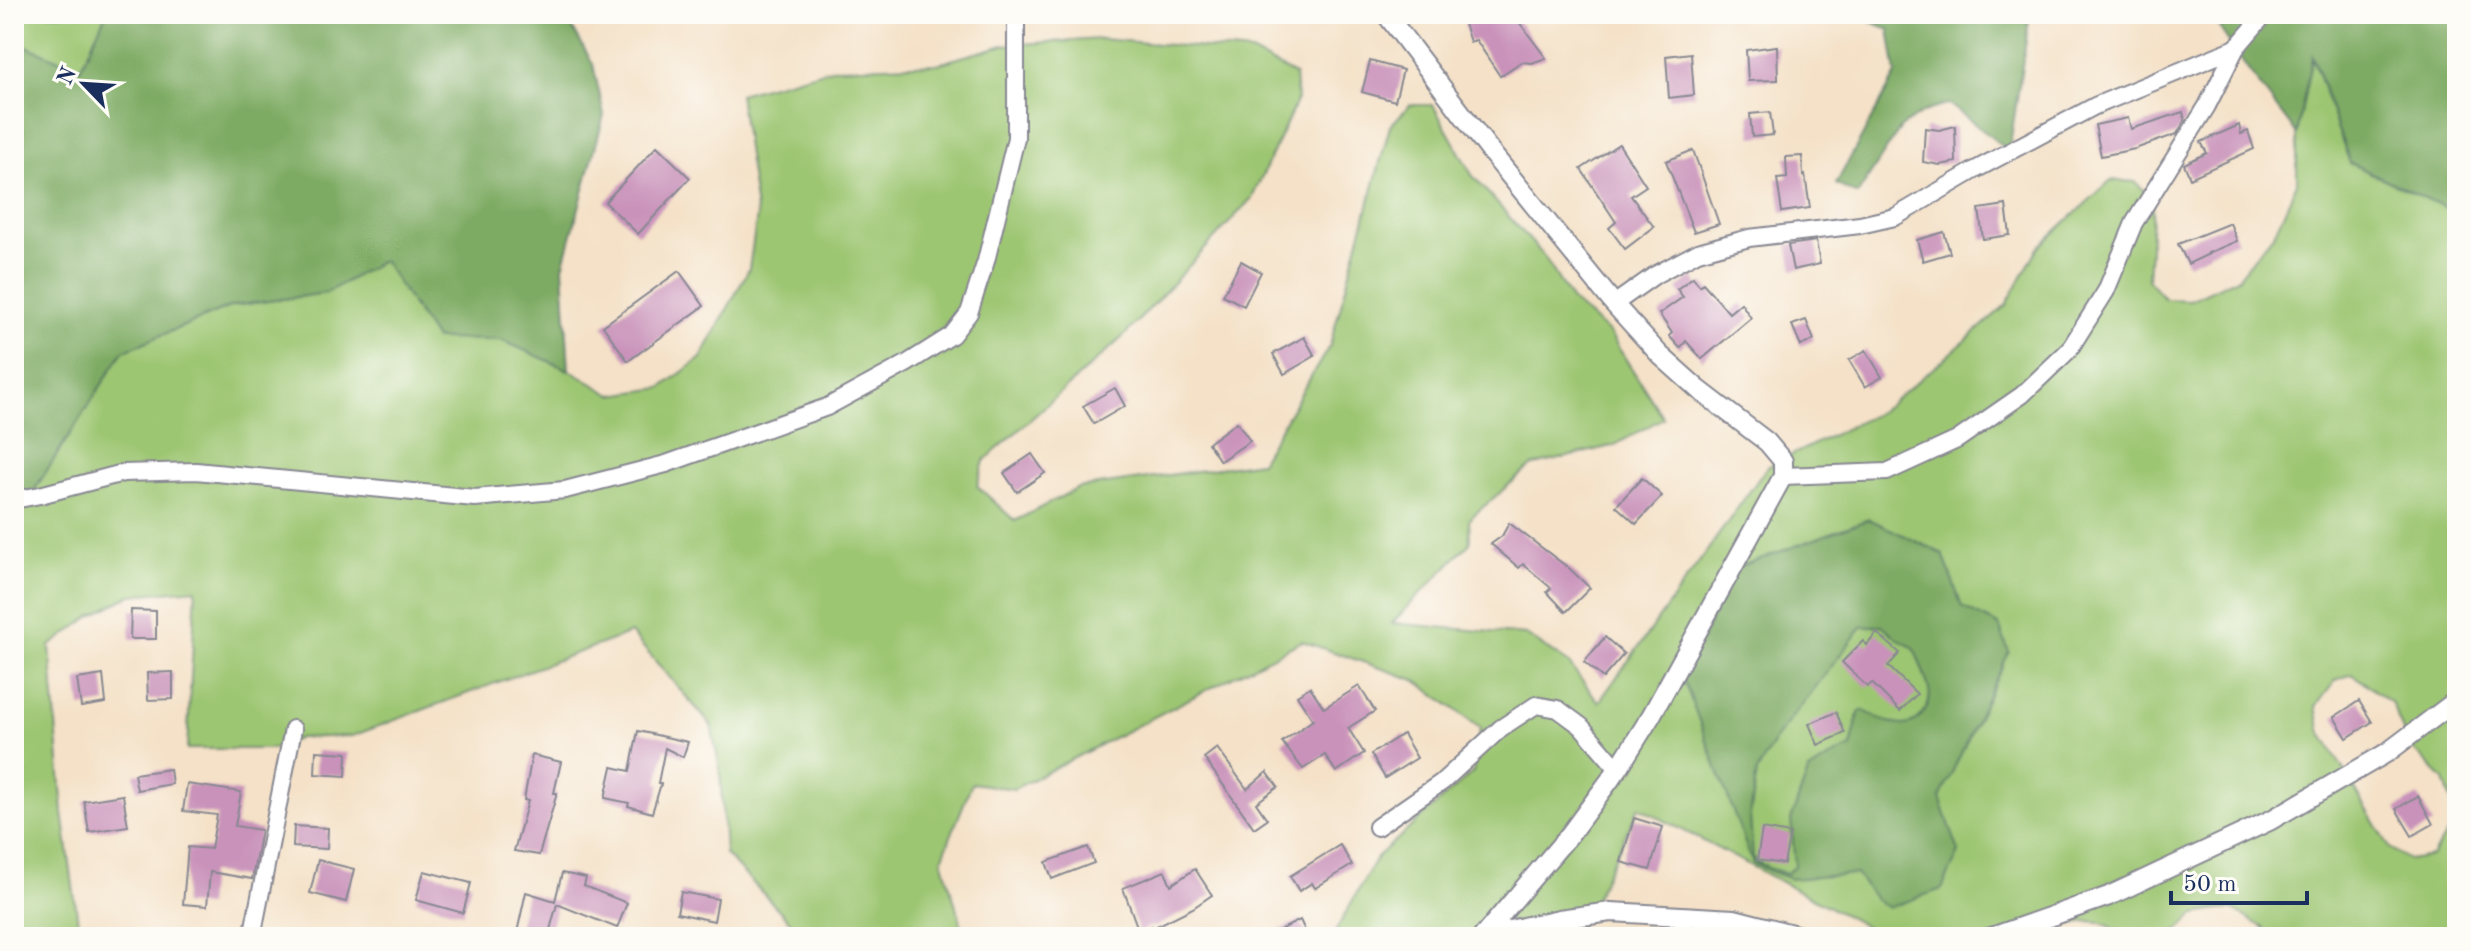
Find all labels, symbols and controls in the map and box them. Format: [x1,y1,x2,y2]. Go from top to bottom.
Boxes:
north arrow [44,44,124,124]
text: N [54,64,81,89]
scale bar [2171,855,2307,905]
text: 50 m [2183,873,2237,897]

